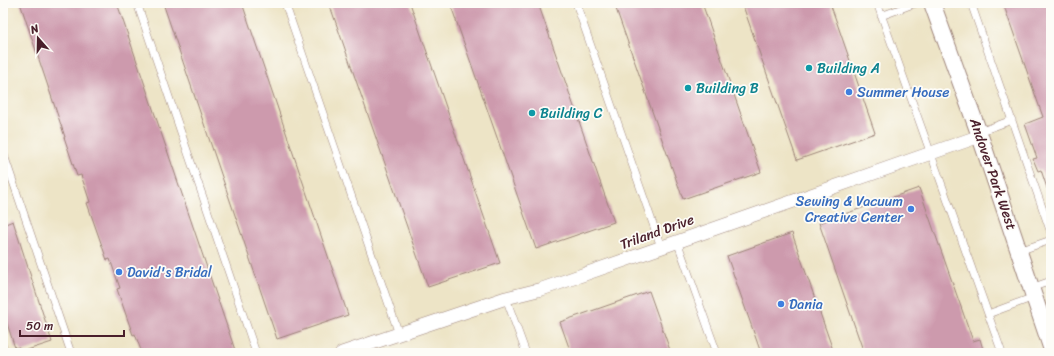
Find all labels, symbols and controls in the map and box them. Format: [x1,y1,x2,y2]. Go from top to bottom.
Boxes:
north arrow [18,18,58,58]
text: N [27,19,42,40]
place label: Building A [817,56,880,81]
marker: Building A [804,63,814,73]
place label: Building B [696,76,759,101]
place label: Summer House [857,80,949,105]
marker: Building B [683,83,693,93]
marker: Summer House [844,87,854,97]
place label: Building C [540,101,603,126]
marker: Building C [527,108,537,118]
street label: Andover Park West [962,113,1024,234]
place label: Sewing & Vacuum Creative Center [796,189,904,230]
marker: Sewing & Vacuum Creative Center [906,204,916,214]
street label: Triland Drive [616,207,698,257]
place label: David's Bridal [127,260,213,285]
marker: David's Bridal [114,267,124,277]
place label: Dania [789,292,823,317]
marker: Dania [776,299,786,309]
scale bar [20,312,124,338]
text: 50 m [26,315,53,337]

